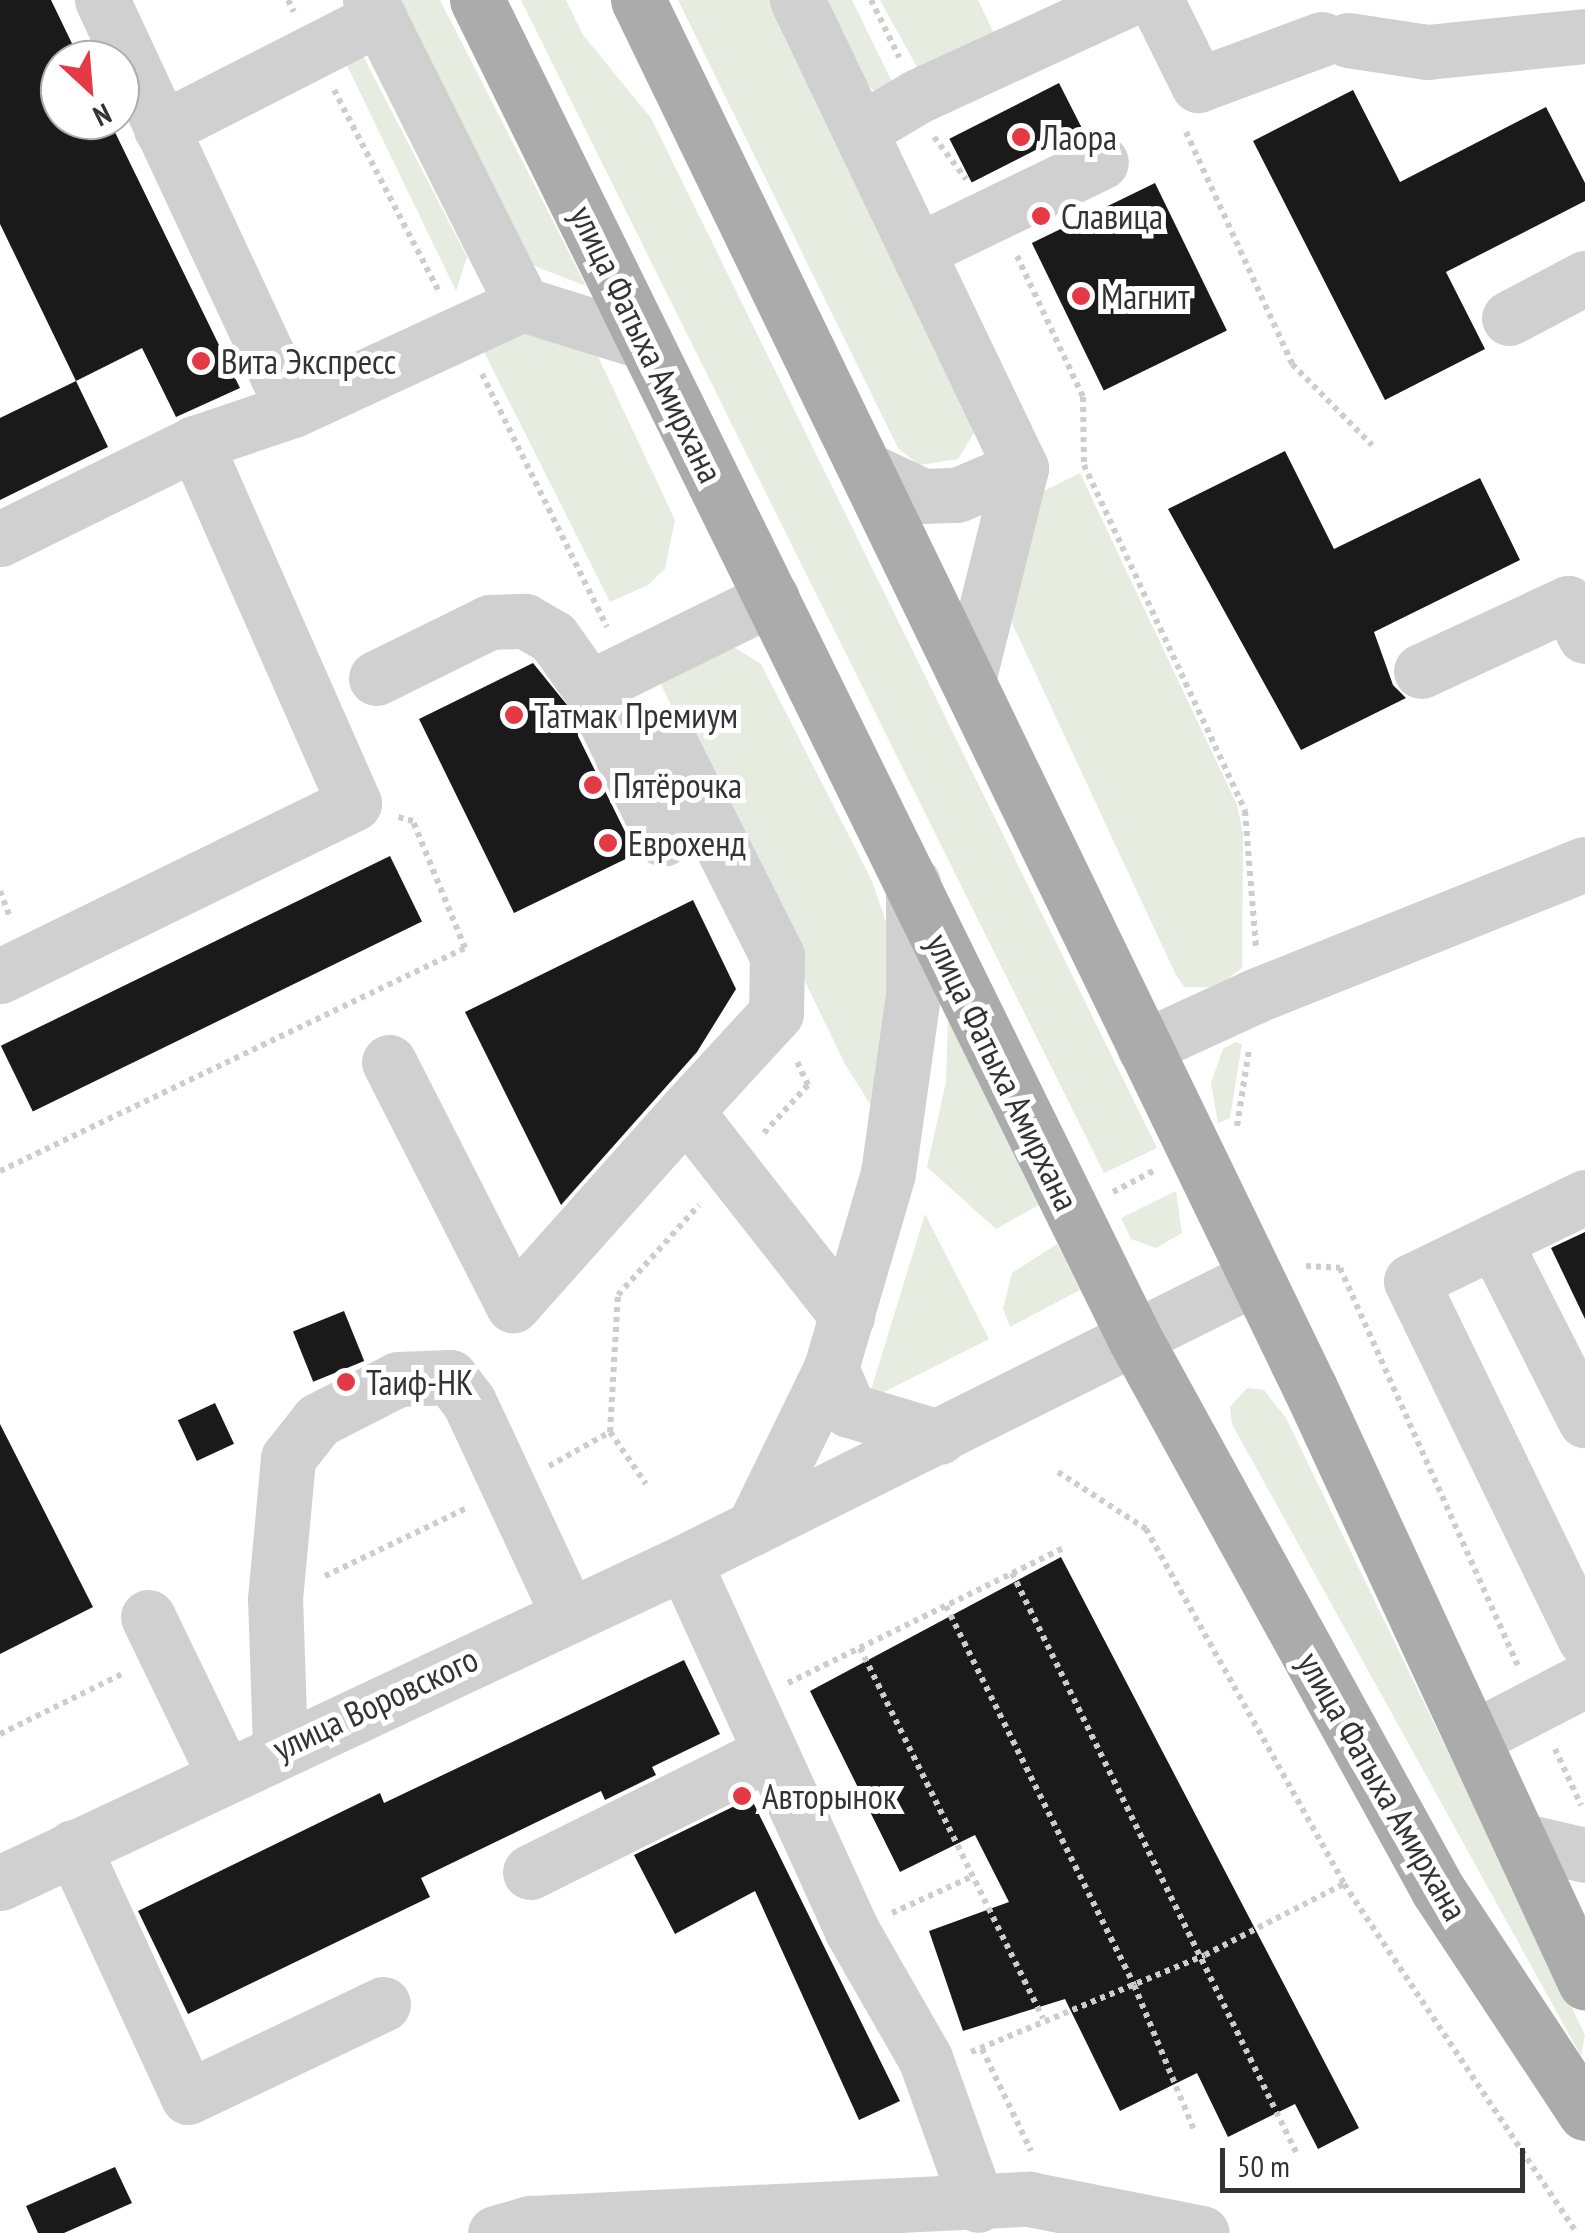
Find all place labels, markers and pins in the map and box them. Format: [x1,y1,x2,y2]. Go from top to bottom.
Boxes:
place label: Лаора [1041,116,1117,158]
marker: Лаора [1010,126,1032,148]
place label: Славица [1061,195,1163,237]
marker: Славица [1030,205,1052,227]
place label: Магнит [1101,275,1189,317]
marker: Магнит [1070,285,1092,307]
place label: Вита Экспресс [221,340,396,382]
marker: Вита Экспресс [190,350,212,372]
place label: Татмак Премиум [534,694,738,736]
marker: Татмак Премиум [503,704,525,726]
place label: Пятёрочка [613,764,742,806]
marker: Пятёрочка [582,774,604,796]
place label: Еврохенд [628,822,746,864]
marker: Еврохенд [597,832,619,854]
place label: Таиф-НК [366,1361,473,1403]
marker: Таиф-НК [335,1371,357,1393]
place label: Авторынок [762,1775,896,1817]
marker: Авторынок [731,1785,753,1807]

